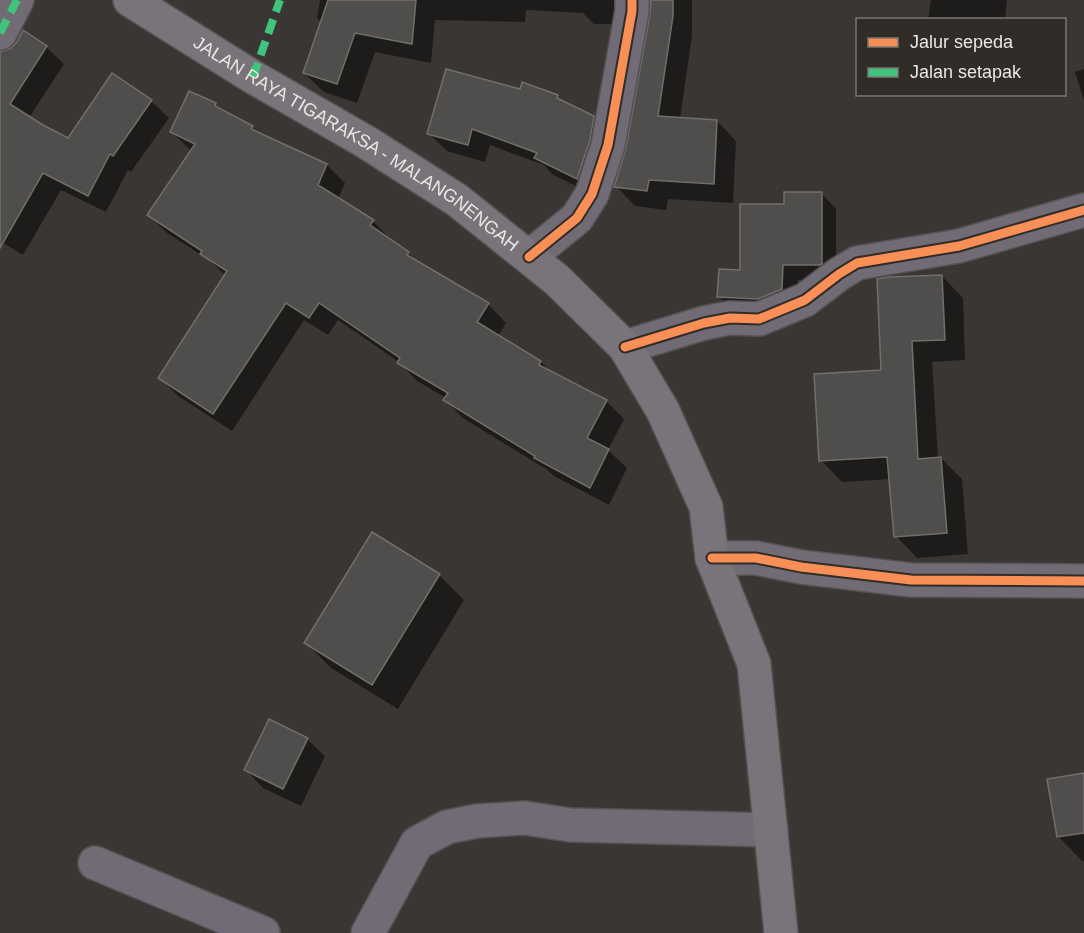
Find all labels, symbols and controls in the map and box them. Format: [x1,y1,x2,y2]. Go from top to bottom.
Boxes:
legend [856,18,1066,96]
street label: JALAN RAYA TIGARAKSA - MALANGNENGAH [190,32,522,255]
text: Jalur sepeda [910,32,1014,52]
text: Jalan setapak [910,62,1022,82]

